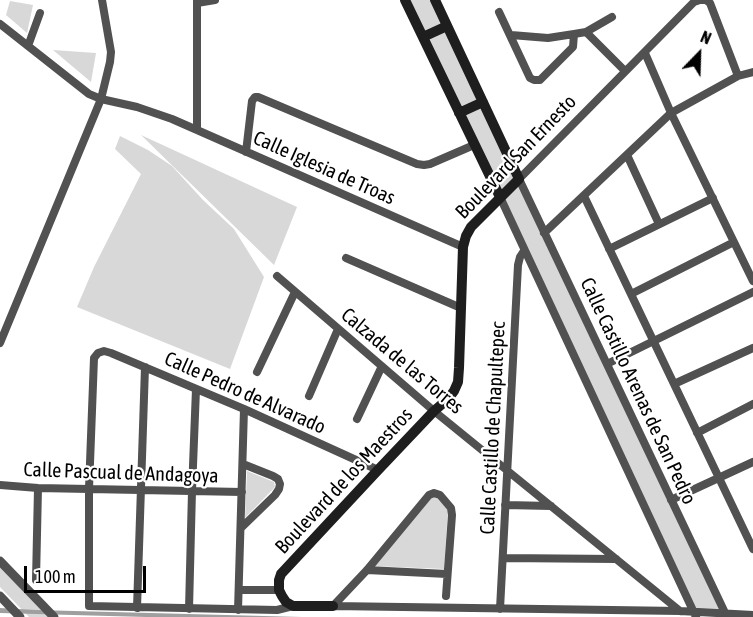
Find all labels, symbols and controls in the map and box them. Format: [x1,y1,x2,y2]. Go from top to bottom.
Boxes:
north arrow [669,24,729,84]
text: N [698,27,714,48]
street label: Boulevard San Ernesto [451,90,581,224]
street label: Calle Iglesia de Troas [249,126,399,210]
street label: Calle Castillo Arenas de San Pedro [575,274,701,508]
street label: Calzada de las Torres [336,303,468,419]
street label: Calle Castillo de Chapultepec [475,321,511,535]
street label: Calle Pedro de Alvarado [161,347,329,439]
street label: Boulevard de los Maestros [270,403,418,559]
street label: Calle Pascual de Andagoya [23,458,219,488]
scale bar [27,554,148,592]
text: 100 m [35,566,76,587]

